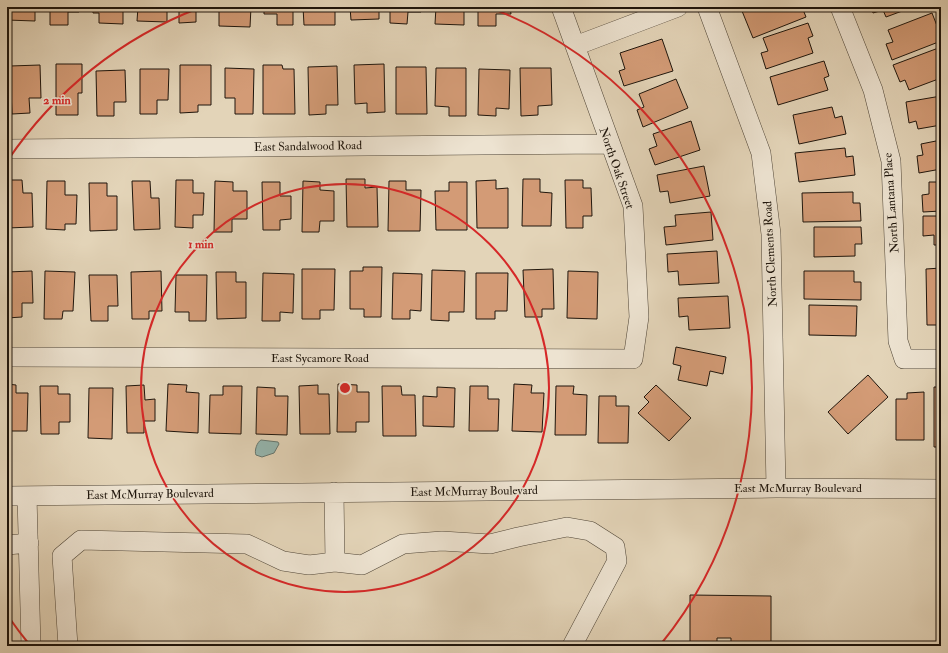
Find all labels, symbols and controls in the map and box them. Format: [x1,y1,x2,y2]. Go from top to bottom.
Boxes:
text: 2 min [43,93,71,108]
street label: North Oak Street [596,125,638,211]
street label: East Sandalwood Road [254,138,362,155]
street label: North Lantana Place [881,152,902,254]
street label: North Clements Road [760,200,781,307]
text: 1 min [188,237,215,252]
street label: East Sycamore Road [271,351,369,366]
centre of rings [338,381,352,395]
street label: East McMurray Boulevard [734,481,862,496]
street label: East McMurray Boulevard [410,483,538,500]
street label: East McMurray Boulevard [86,486,214,503]

